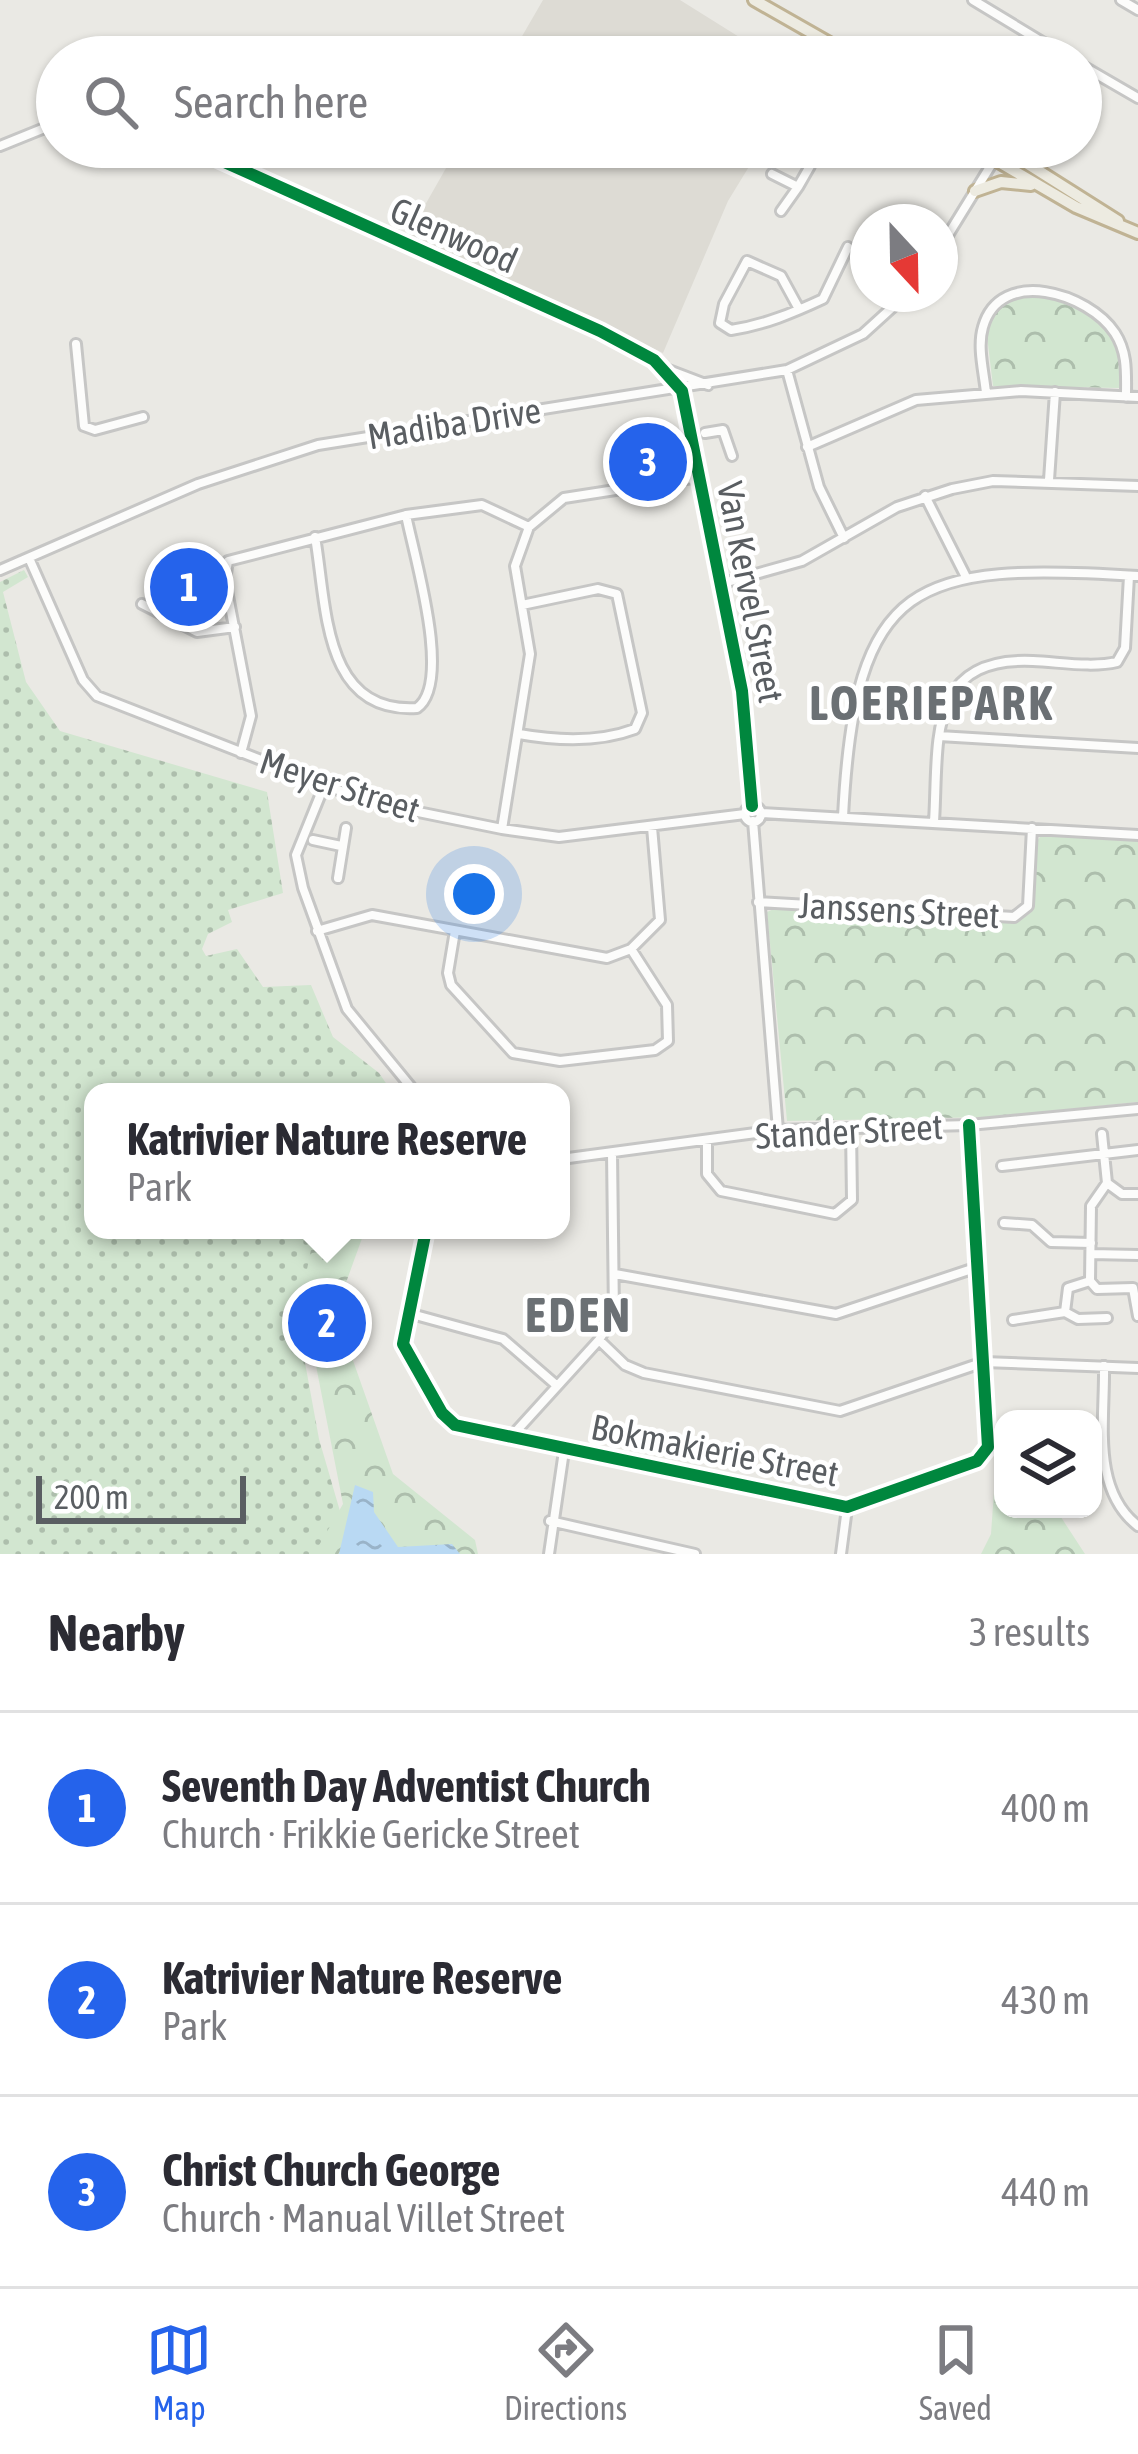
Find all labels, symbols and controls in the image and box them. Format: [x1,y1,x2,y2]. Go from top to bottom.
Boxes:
search box [36,36,1102,168]
icon: search [78,69,144,135]
text: Search here [174,76,368,128]
street label: Glenwood [384,189,524,281]
north arrow [850,204,958,312]
street label: Madiba Drive [364,389,544,457]
pin: 3 [609,417,687,507]
street label: Van Kervel Street [709,478,793,706]
pin: 1 [150,542,228,632]
district label: LOERIEPARK [809,675,1055,730]
street label: Meyer Street [255,739,425,831]
your location [444,864,504,924]
street label: Janssens Street [797,884,1001,936]
popup [84,1083,570,1239]
street label: Stander Street [754,1105,944,1157]
text: Katrivier Nature Reserve [127,1113,527,1165]
text: Park [127,1165,192,1209]
pin: 2 [288,1278,366,1368]
district label: EDEN [525,1287,633,1342]
street label: Bokmakierie Street [588,1405,842,1495]
map controls [994,1410,1102,1518]
button: layers [994,1410,1102,1518]
scale bar [36,1470,246,1523]
text: 200 m [54,1478,129,1516]
text: Nearby [48,1603,185,1662]
text: 3 results [969,1610,1090,1654]
text: Seventh Day Adventist Church [162,1760,651,1812]
text: 1 [78,1786,96,1830]
text: 400 m [1002,1786,1090,1830]
text: Church · Frikkie Gericke Street [162,1812,580,1856]
text: Katrivier Nature Reserve [162,1952,563,2004]
text: 2 [78,1978,96,2022]
text: 430 m [1002,1978,1090,2022]
text: Park [162,2004,227,2048]
text: Christ Church George [162,2144,500,2196]
text: 3 [78,2170,96,2214]
text: 440 m [1002,2170,1090,2214]
text: Church · Manual Villet Street [162,2196,565,2240]
tab: Map [146,2317,212,2427]
tab: Directions [504,2317,627,2427]
tab: Saved [919,2317,992,2427]

